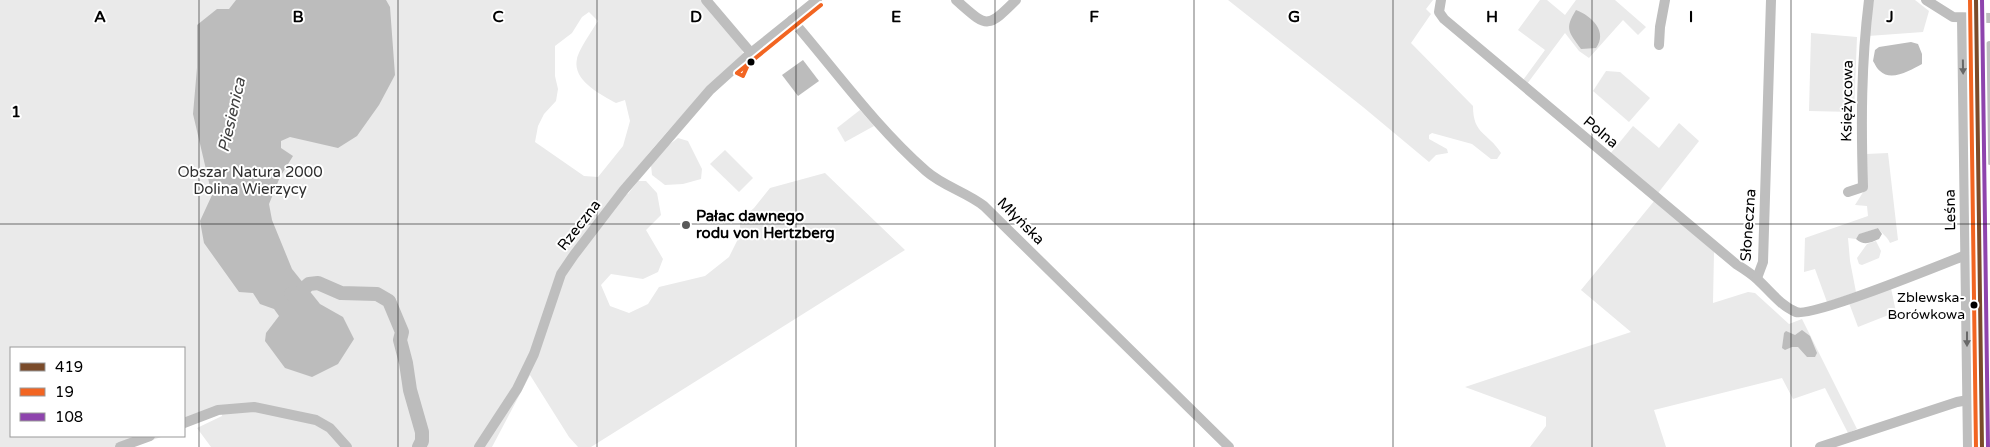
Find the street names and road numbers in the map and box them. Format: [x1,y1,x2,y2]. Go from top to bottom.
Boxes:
street label: Księżycowa [1837,60,1857,142]
street label: Polna [1580,112,1622,152]
street label: Słoneczna [1736,188,1760,262]
street label: Leśna [1941,189,1959,231]
street label: Młyńska [994,194,1048,248]
street label: Rzeczna [554,196,604,254]

